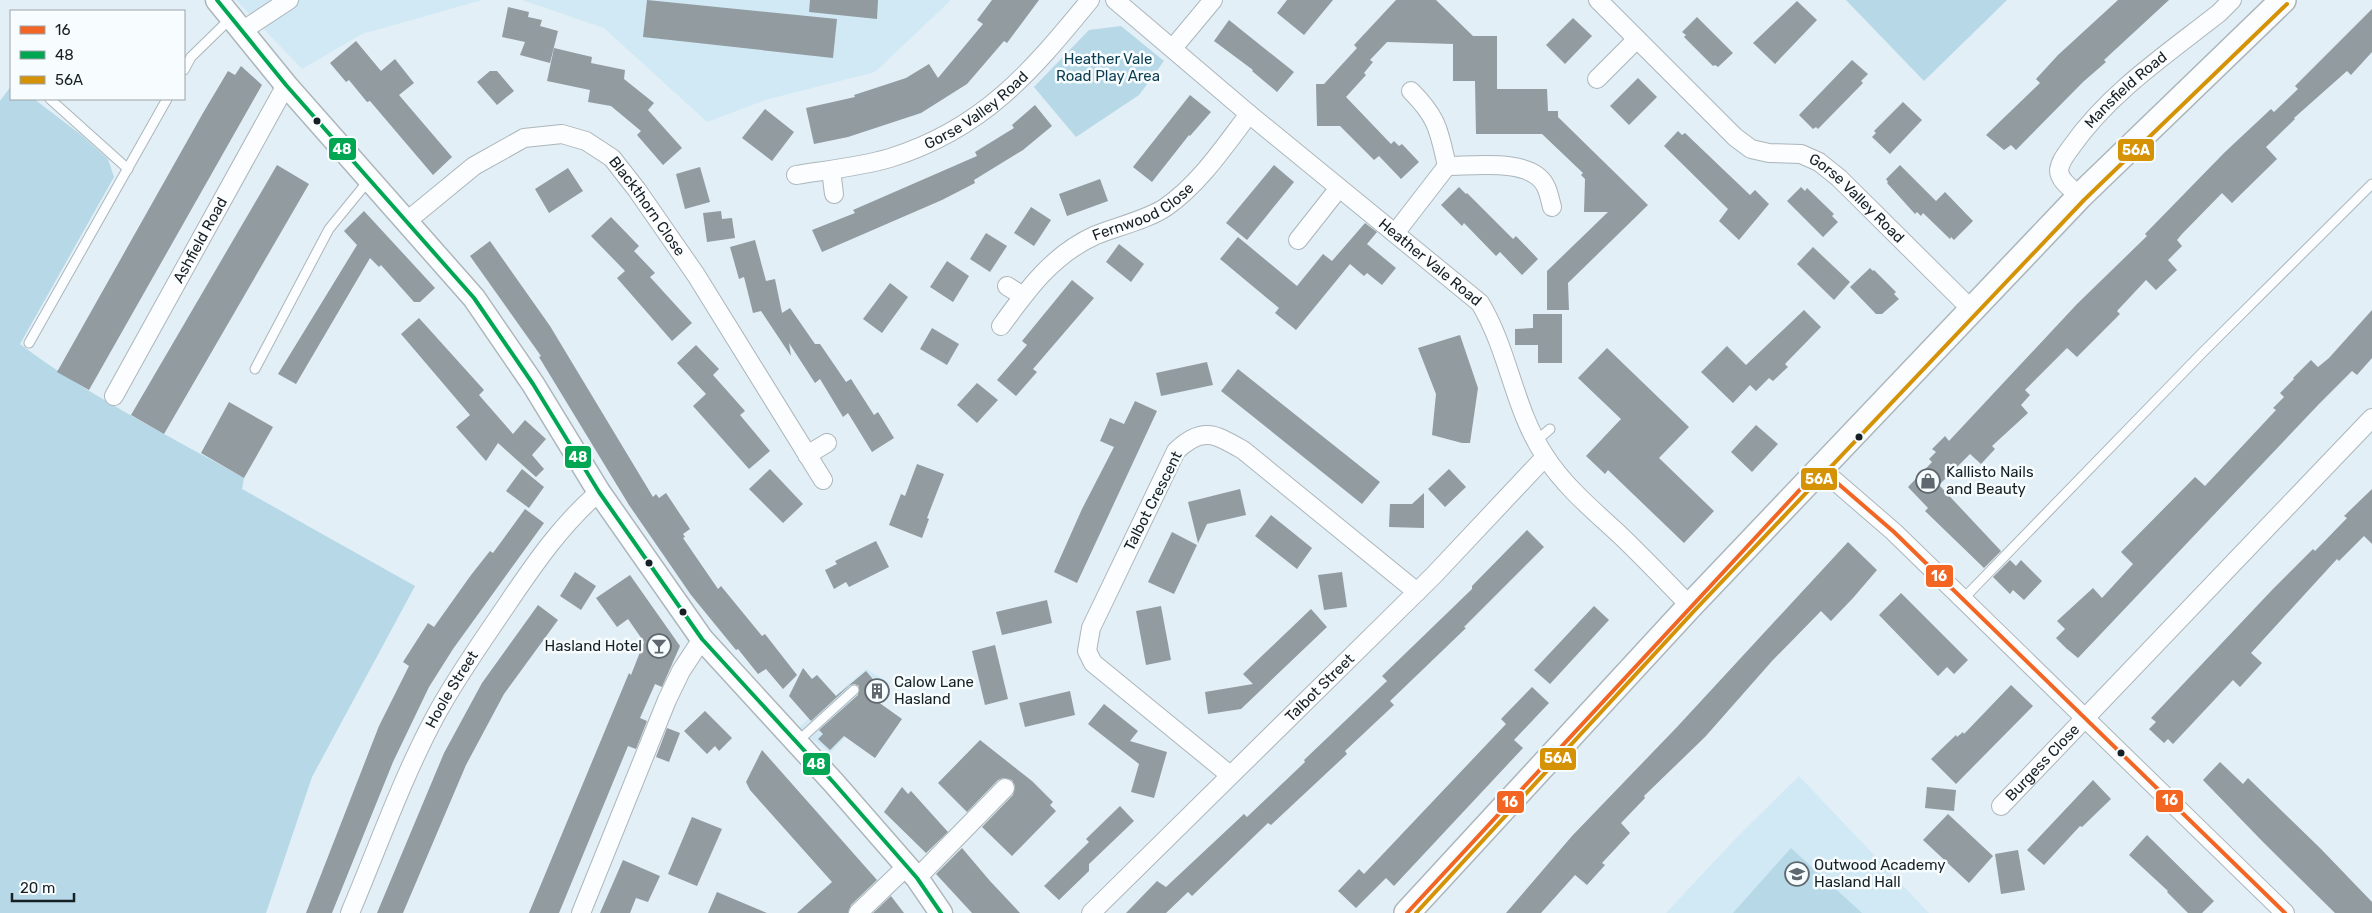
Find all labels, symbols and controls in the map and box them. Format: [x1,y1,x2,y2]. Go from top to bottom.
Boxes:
legend [10,10,185,100]
text: 16 [55,21,70,39]
text: 48 [55,46,74,64]
street label: Mansfield Road [2081,48,2170,132]
park label: Heather Vale Road Play Area [1056,50,1160,85]
street label: Gorse Valley Road [921,67,1032,153]
text: 56A [55,71,83,89]
unlabelled marker [312,116,322,126]
line badge: 48 [328,137,357,161]
line badge: 56A [2117,138,2155,162]
text: 48 [332,141,352,158]
text: 56A [2122,142,2150,159]
street label: Gorse Valley Road [1806,150,1908,247]
street label: Blackthorn Close [605,153,689,260]
street label: Fernwood Close [1090,179,1197,245]
street label: Ashfield Road [169,194,231,286]
street label: Heather Vale Road [1375,215,1485,310]
unlabelled marker [1854,432,1864,442]
line badge: 48 [564,445,592,469]
street label: Talbot Crescent [1120,448,1186,554]
text: 48 [568,449,588,466]
place label: Kallisto Nails and Beauty [1946,463,2034,498]
line badge: 56A [1800,467,1838,491]
shop icon: Kallisto Nails and Beauty [1915,468,1941,494]
text: 56A [1805,471,1833,488]
unlabelled marker [644,558,654,568]
line badge: 16 [1925,564,1954,588]
text: 16 [1931,568,1947,585]
unlabelled marker [678,607,688,617]
bar icon: Hasland Hotel [646,633,672,659]
place label: Hasland Hotel [545,637,642,655]
street label: Hoole Street [422,647,482,731]
street label: Talbot Street [1281,650,1358,726]
place label: Calow Lane Hasland [894,673,974,708]
building icon: Calow Lane Hasland [864,678,890,704]
street label: Burgess Close [2002,721,2083,805]
line badge: 56A [1539,747,1577,771]
unlabelled marker [2116,748,2126,758]
text: 56A [1544,750,1572,767]
line badge: 48 [802,752,831,776]
text: 48 [806,756,826,773]
line badge: 16 [2155,789,2184,813]
line badge: 16 [1496,790,1525,814]
text: 16 [2162,792,2178,809]
text: 16 [1502,794,1518,811]
place label: Outwood Academy Hasland Hall [1814,856,1946,891]
school or university icon: Outwood Academy Hasland Hall [1784,861,1810,887]
scale bar [12,870,75,902]
text: 20 m [20,879,55,897]

